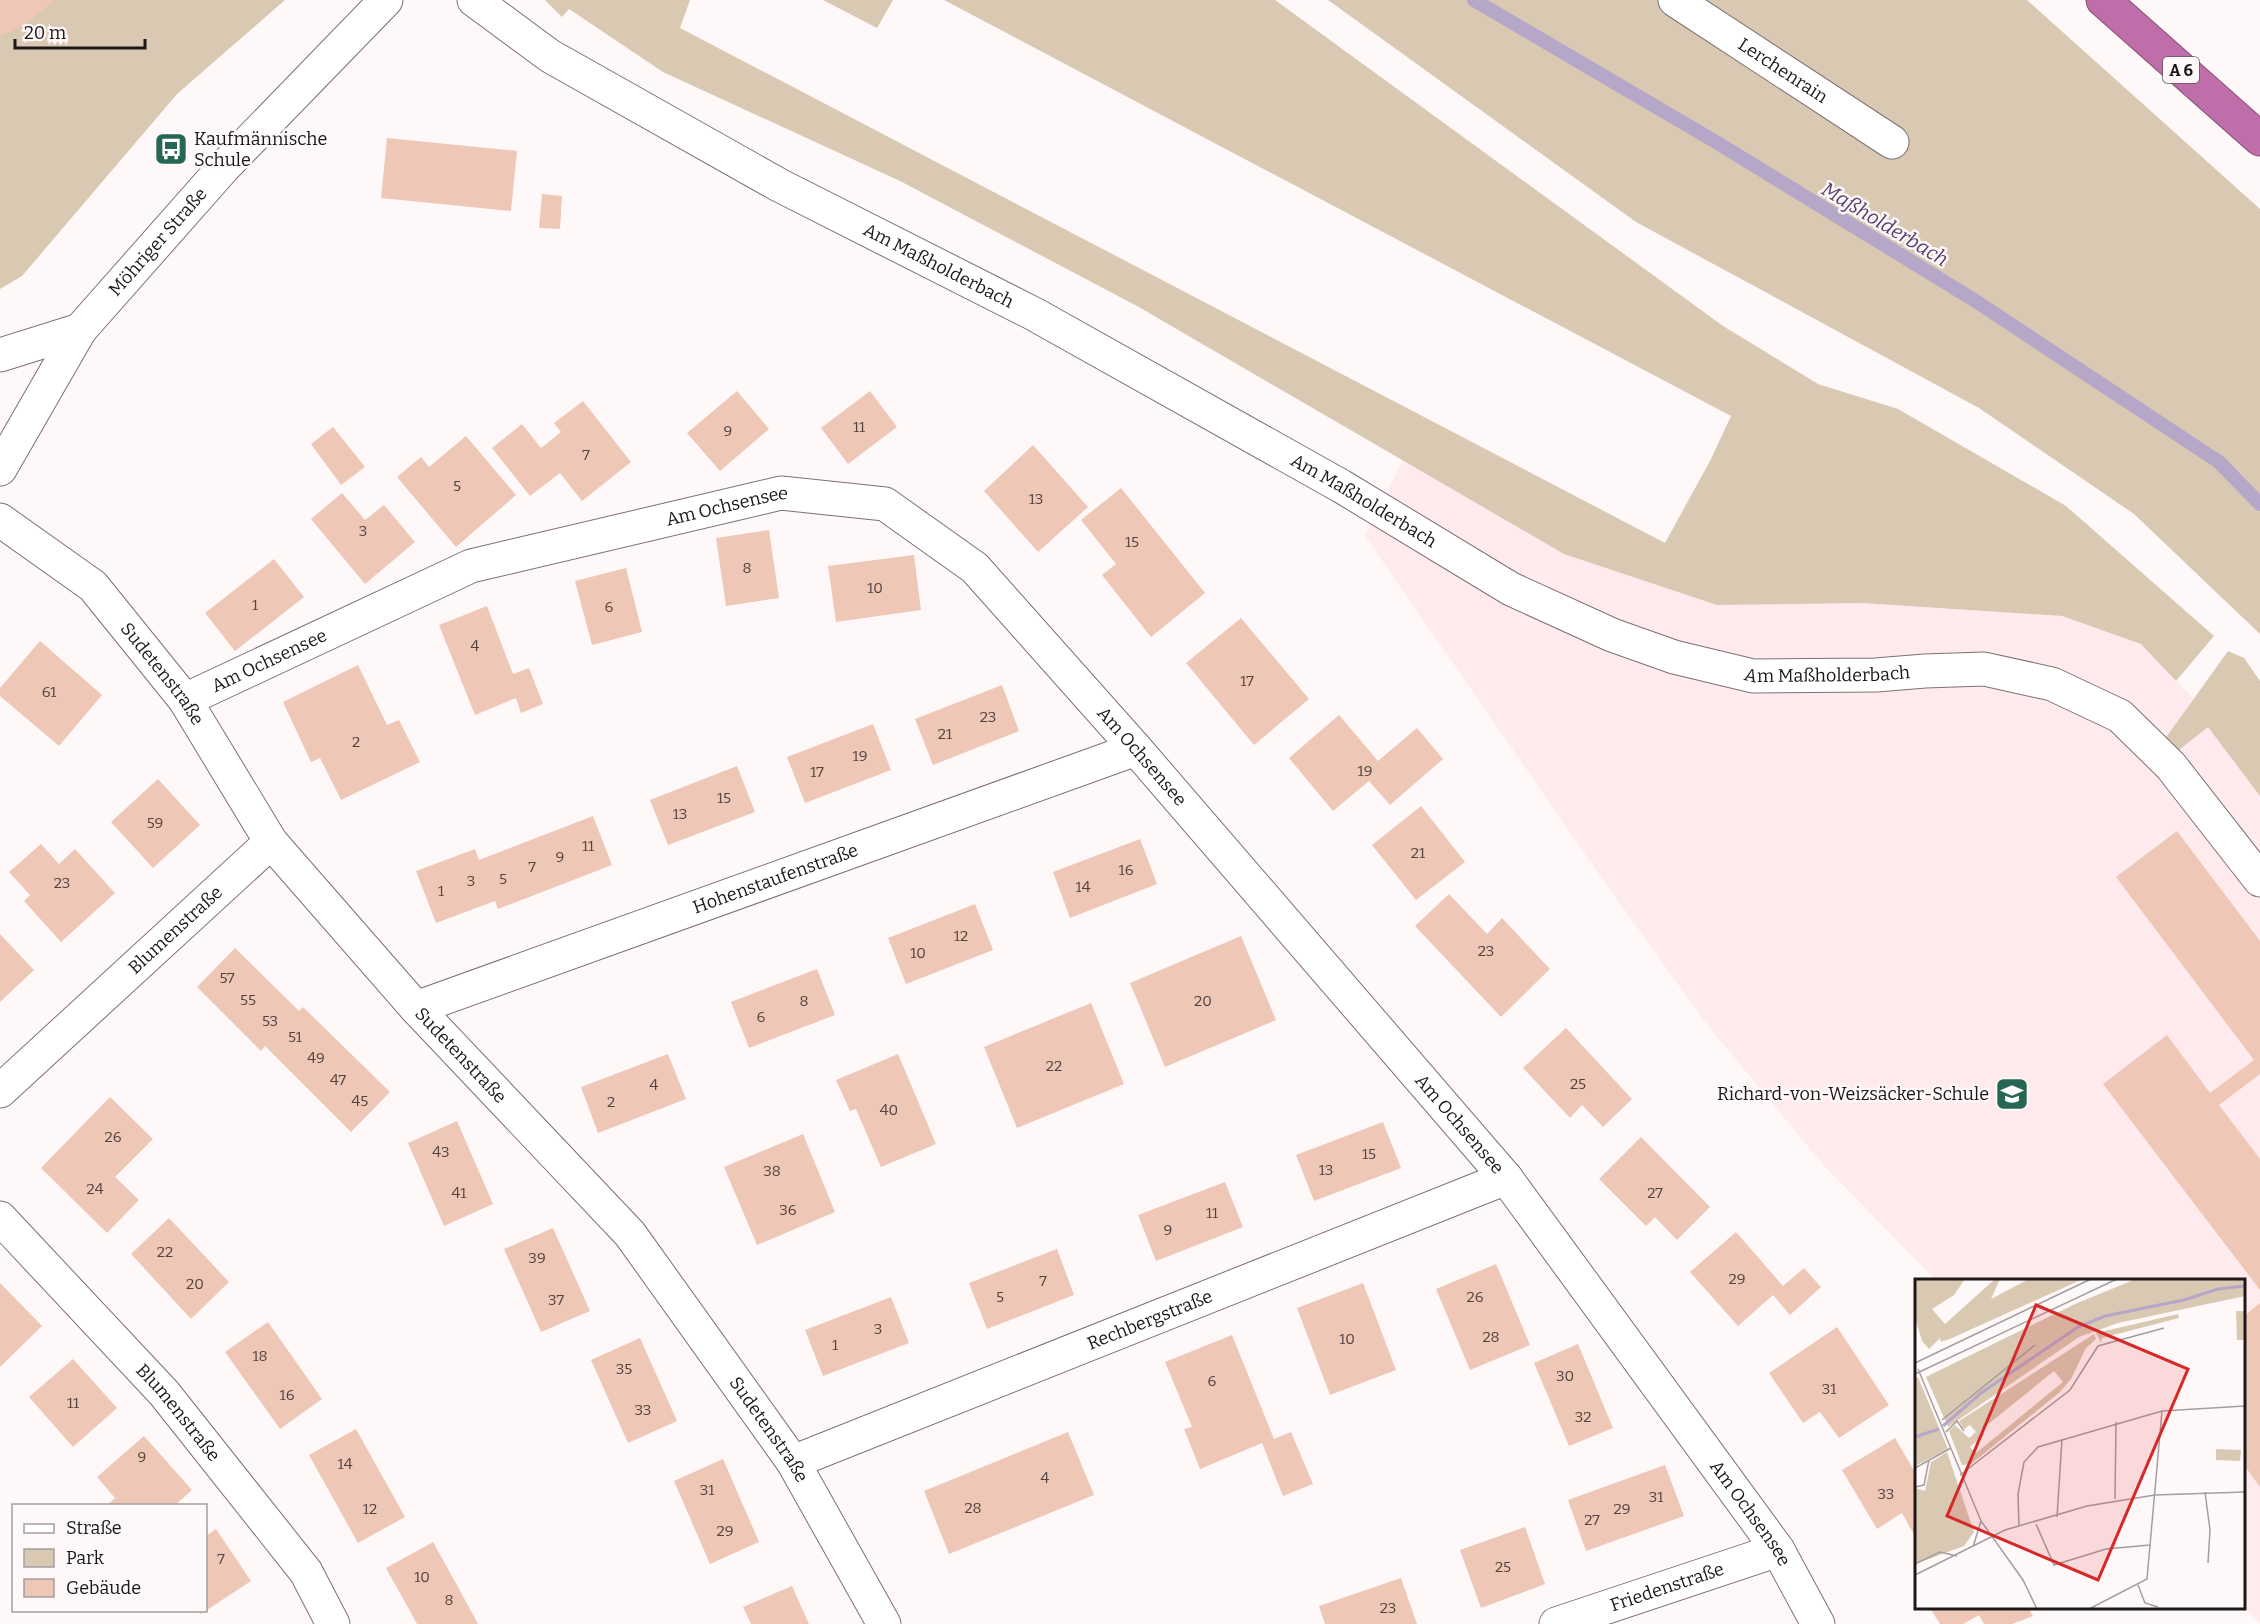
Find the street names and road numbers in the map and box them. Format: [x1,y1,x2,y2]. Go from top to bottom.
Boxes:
street label: Lerchenrain [1734,33,1832,108]
road number: A 6 [2163,57,2199,83]
street label: Möhriger Straße [104,183,212,301]
street label: Am Maßholderbach [860,218,1017,313]
street label: Am Maßholderbach [1287,449,1441,552]
street label: Am Ochsensee [664,482,789,531]
street label: Sudetenstraße [116,618,209,729]
street label: Am Ochsensee [208,624,330,697]
street label: Am Maßholderbach [1742,661,1911,688]
street label: Am Ochsensee [1093,702,1191,811]
street label: Hohenstaufenstraße [690,839,861,918]
street label: Blumenstraße [124,881,227,979]
street label: Sudetenstraße [410,1003,511,1108]
street label: Am Ochsensee [1410,1070,1509,1179]
street label: Rechbergstraße [1084,1285,1216,1355]
street label: Blumenstraße [131,1359,225,1466]
street label: Sudetenstraße [725,1372,813,1486]
street label: Am Ochsensee [1705,1456,1796,1570]
street label: Friedenstraße [1607,1558,1727,1616]

